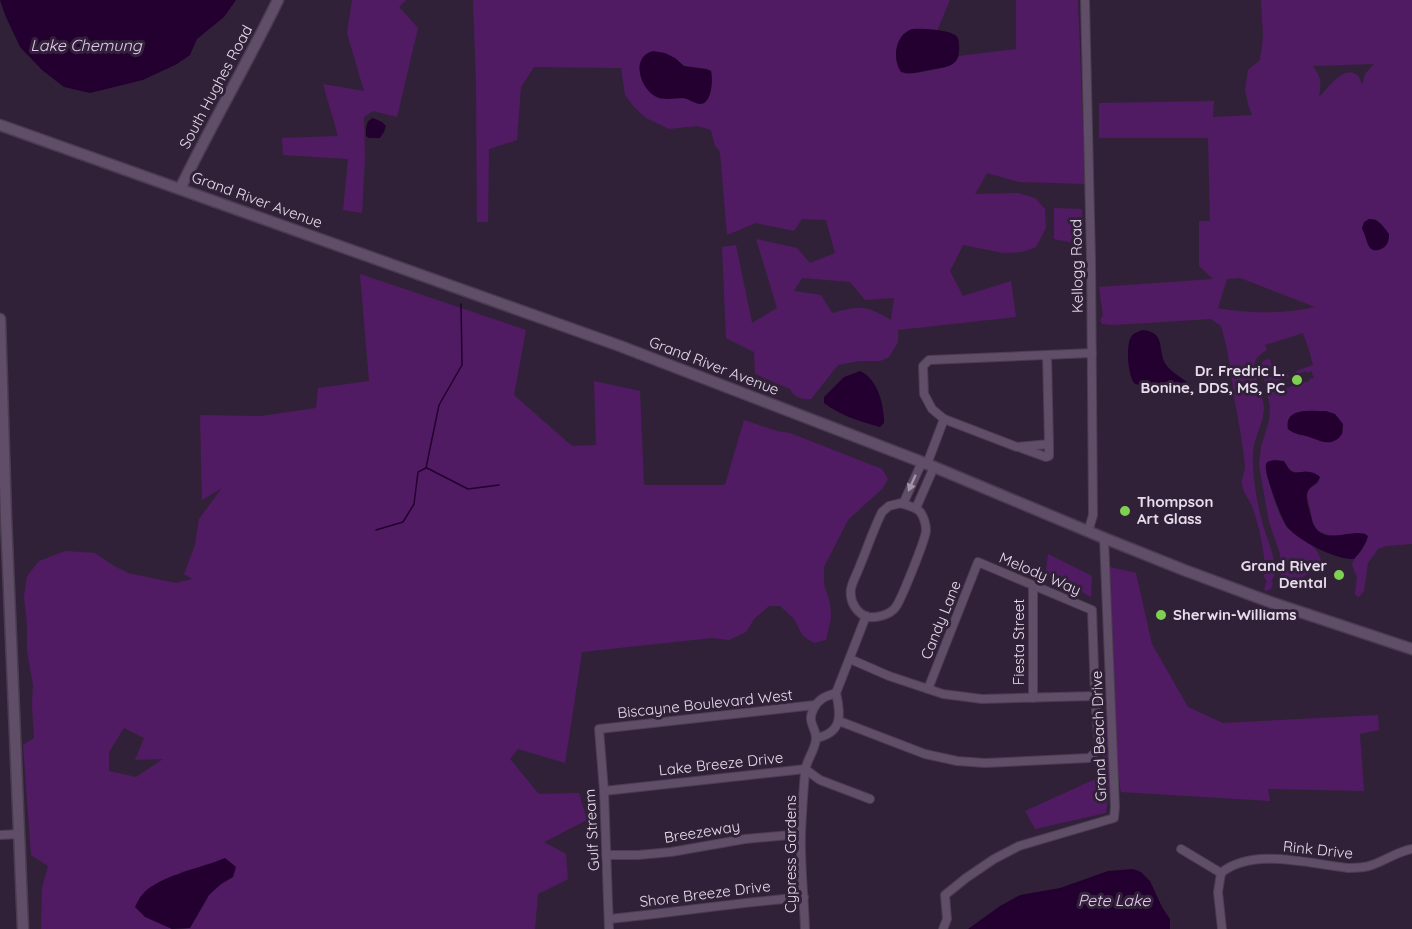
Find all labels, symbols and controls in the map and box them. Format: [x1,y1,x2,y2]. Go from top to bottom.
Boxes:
street label: South Hughes Road [175,22,256,152]
water label: Lake Chemung [30,35,143,55]
street label: Grand River Avenue [189,167,325,232]
street label: Kellogg Road [1066,219,1087,313]
street label: Grand River Avenue [646,332,782,399]
place label: Dr. Fredric L. Bonine, DDS, MS, PC [1140,361,1286,397]
marker: Dr. Fredric L. Bonine, DDS, MS, PC [1290,373,1304,387]
one-way arrow [908,474,917,491]
place label: Thompson Art Glass [1137,492,1213,528]
marker: Thompson Art Glass [1118,504,1132,518]
street label: Melody Way [996,548,1084,599]
place label: Grand River Dental [1241,556,1327,592]
marker: Grand River Dental [1332,568,1346,582]
street label: Candy Lane [916,578,965,662]
street label: Fiesta Street [1009,599,1028,685]
place label: Sherwin-Williams [1173,605,1297,624]
marker: Sherwin-Williams [1154,608,1168,622]
street label: Grand Beach Drive [1087,670,1110,802]
street label: Biscayne Boulevard West [616,685,794,722]
street label: Lake Breeze Drive [658,748,784,779]
street label: Gulf Stream [580,788,603,872]
street label: Cypress Gardens [781,795,800,913]
street label: Breezeway [663,816,741,847]
street label: Rink Drive [1282,836,1354,863]
street label: Shore Breeze Drive [638,876,772,911]
water label: Pete Lake [1078,890,1151,910]

